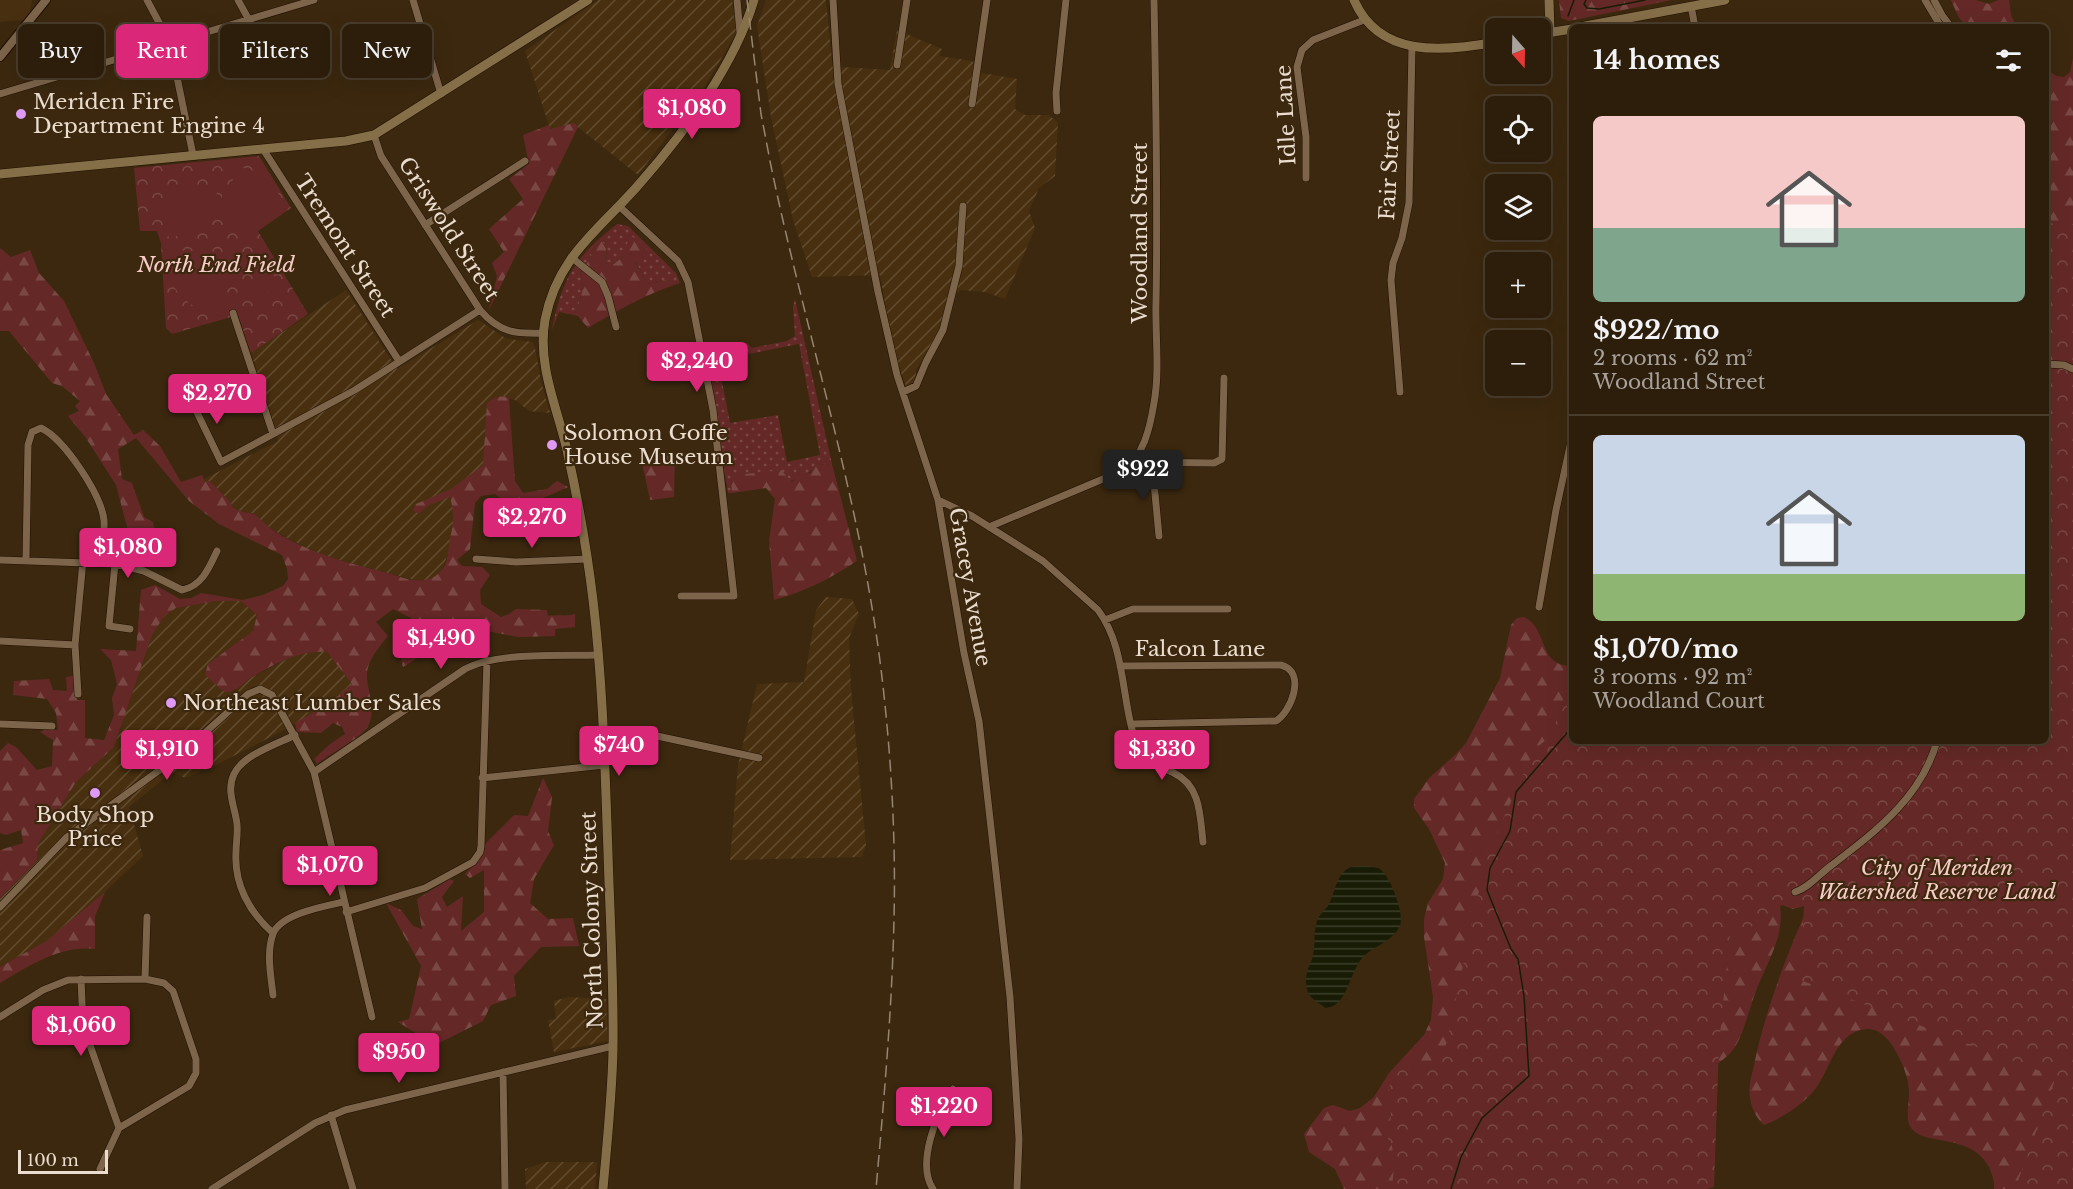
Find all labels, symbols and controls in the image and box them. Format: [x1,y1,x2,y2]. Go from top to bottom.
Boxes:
north arrow [1485,18,1551,84]
map controls [1485,18,1551,396]
chip: Buy [18,24,104,78]
chip: Rent [116,24,208,78]
chip: Filters [220,24,330,78]
chip: New [342,24,432,78]
text: 14 homes [1593,44,1720,76]
icon: filters [1992,44,2025,77]
street label: Idle Lane [1270,64,1302,166]
place label: Meriden Fire Department Engine 4 [33,89,265,139]
pin: $1,080 [643,89,741,140]
text: $1,080 [657,96,727,120]
button: locate [1485,96,1551,162]
marker: Meriden Fire Department Engine 4 [14,107,28,121]
street label: Fair Street [1374,109,1406,221]
street label: Woodland Street [1127,142,1153,324]
street label: Griswold Street [393,152,505,306]
icon: home [1755,155,1863,263]
street label: Tremont Street [289,170,401,322]
button: layers [1485,174,1551,240]
park label: North End Field [136,252,296,278]
button: + [1485,252,1551,318]
text: $922/mo [1593,314,1719,346]
button: − [1485,330,1551,396]
pin: $2,240 [648,342,746,393]
text: 2 rooms · 62 m² [1593,346,1752,370]
text: $2,240 [661,349,733,373]
text: Woodland Street [1593,370,1765,394]
pin: $2,270 [168,374,266,425]
text: $2,270 [182,381,252,405]
place label: Solomon Goffe House Museum [564,420,733,470]
marker: Solomon Goffe House Museum [545,438,559,452]
pin: $922 [1107,450,1179,501]
text: $922 [1117,457,1169,481]
icon: home [1755,474,1863,582]
pin: $2,270 [483,498,581,549]
text: $2,270 [497,505,567,529]
street label: Gracey Avenue [943,506,997,668]
pin: $1,080 [79,528,177,579]
text: $1,080 [93,535,163,559]
pin: $1,490 [392,619,490,670]
text: $1,490 [407,626,475,650]
text: $1,070/mo [1593,633,1738,665]
street label: Falcon Lane [1135,636,1265,662]
text: 3 rooms · 92 m² [1593,665,1752,689]
text: Woodland Court [1593,689,1765,713]
place label: Northeast Lumber Sales [183,690,441,716]
marker: Northeast Lumber Sales [164,696,178,710]
pin: $740 [583,726,655,777]
pin: $1,910 [118,730,216,781]
pin: $1,330 [1113,730,1211,781]
text: $740 [593,733,645,757]
text: $1,910 [135,737,199,761]
text: $1,330 [1128,737,1196,761]
marker: Body Shop Price [88,786,102,800]
place label: Body Shop Price [36,802,154,852]
street label: North Colony Street [575,811,609,1029]
pin: $1,070 [281,846,379,897]
text: $1,070 [297,853,363,877]
park label: City of Meriden Watershed Reserve Land [1818,855,2057,905]
pin: $1,060 [32,1006,130,1057]
text: $1,060 [46,1013,116,1037]
pin: $950 [363,1033,435,1084]
text: $950 [372,1040,426,1064]
pin: $1,220 [895,1087,993,1138]
text: $1,220 [910,1094,978,1118]
scale bar [18,1147,108,1174]
text: 100 m [27,1150,79,1170]

